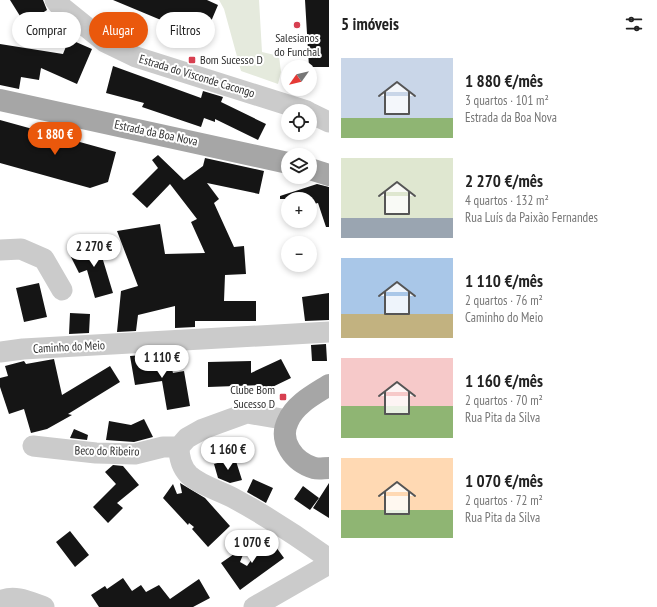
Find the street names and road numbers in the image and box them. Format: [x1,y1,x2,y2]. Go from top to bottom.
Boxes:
street label: Estrada do Visconde Cacongo [137,51,257,100]
street label: Estrada da Boa Nova [113,116,199,149]
street label: Caminho do Meio [33,337,105,356]
street label: Beco do Ribeiro [74,442,140,459]

